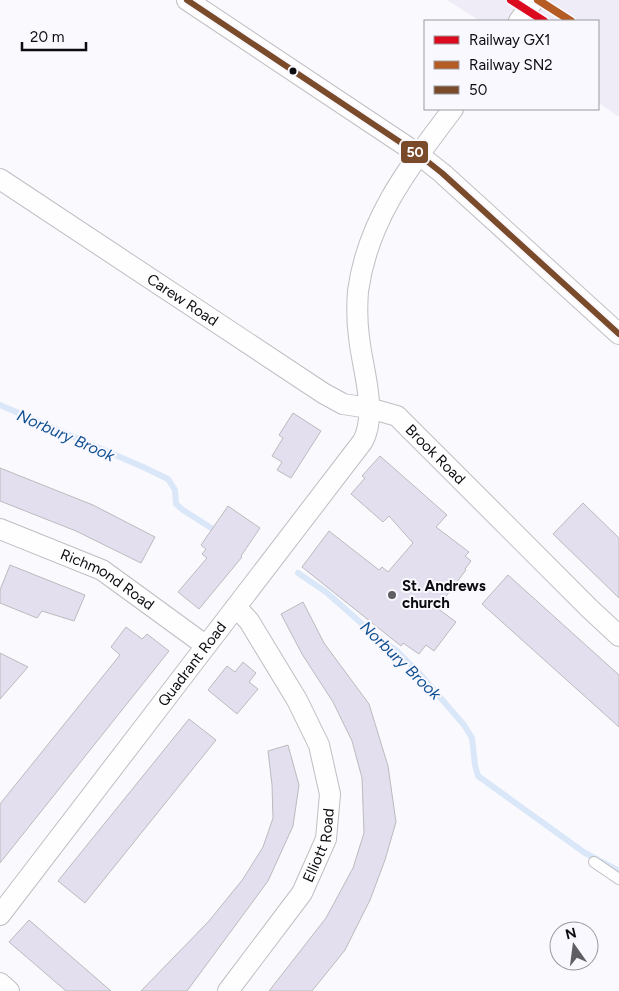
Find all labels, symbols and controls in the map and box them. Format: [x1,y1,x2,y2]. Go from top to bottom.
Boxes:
scale bar [22,20,86,52]
legend [424,20,599,110]
text: 20 m [30,28,64,46]
text: Railway GX1 [469,31,550,49]
text: Railway SN2 [469,56,553,74]
unlabelled marker [288,66,298,76]
text: 50 [469,81,487,99]
line badge: 50 [400,140,429,164]
text: 50 [406,144,424,161]
street label: Carew Road [144,270,222,330]
water label: Norbury Brook [14,405,119,466]
street label: Brook Road [402,421,469,488]
street label: Richmond Road [58,545,158,614]
place label: St. Andrews church [402,577,486,612]
marker: St. Andrews church [386,589,398,601]
water label: Norbury Brook [356,617,446,704]
street label: Quadrant Road [154,618,230,710]
street label: Elliott Road [299,808,338,885]
north arrow [549,921,599,971]
text: N [564,924,578,943]

